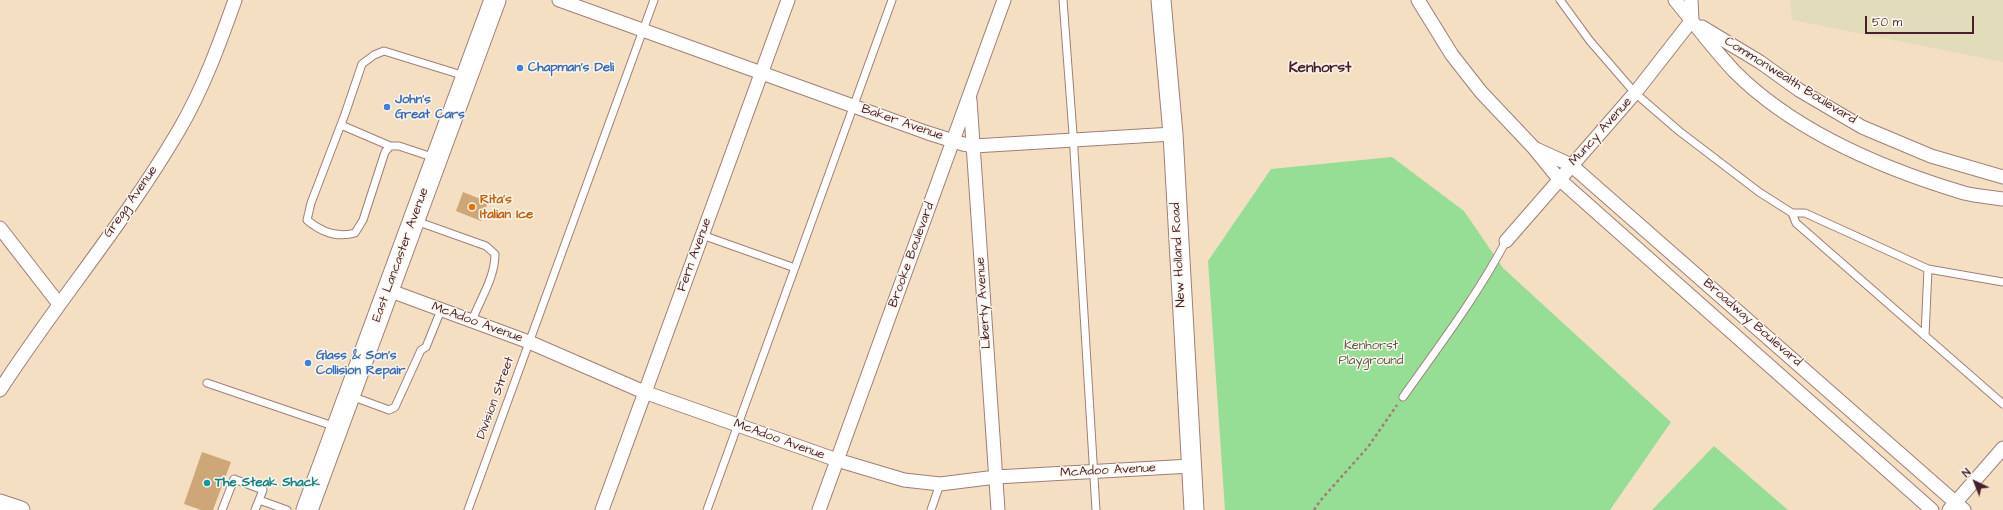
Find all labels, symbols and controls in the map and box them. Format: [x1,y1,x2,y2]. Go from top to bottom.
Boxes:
scale bar [1867,8,1976,34]
text: 50 m [1872,14,1902,31]
street label: Commonwealth Boulevard [1721,34,1859,128]
place label: Chapman's Deli [528,60,614,76]
district label: Kenhorst [1289,60,1351,78]
marker: Chapman's Deli [515,63,525,73]
place label: John's Great Cars [395,92,465,123]
street label: Muncy Avenue [1566,95,1636,169]
marker: John's Great Cars [382,102,392,112]
street label: Baker Avenue [859,102,945,144]
street label: Gregg Avenue [101,163,161,241]
street label: East Lancaster Avenue [369,186,433,324]
place label: Rita's Italian Ice [480,192,533,223]
street label: Brooke Boulevard [886,200,938,310]
marker: Rita's Italian Ice [467,202,477,212]
street label: New Holland Road [1168,202,1190,308]
street label: Fern Avenue [674,216,716,294]
street label: Liberty Avenue [973,256,995,350]
street label: Broadway Boulevard [1699,276,1805,370]
street label: McAdoo Avenue [429,299,525,347]
park label: Kenhorst Playground [1338,338,1404,369]
place label: Glass & Son's Collision Repair [316,348,405,379]
street label: Division Street [474,355,518,441]
marker: Glass & Son's Collision Repair [303,358,313,368]
street label: McAdoo Avenue [731,416,827,464]
street label: McAdoo Avenue [1060,461,1156,481]
north arrow [1955,462,1995,502]
text: N [1959,465,1974,481]
place label: The Steak Shack [215,475,320,491]
marker: The Steak Shack [202,478,212,488]

